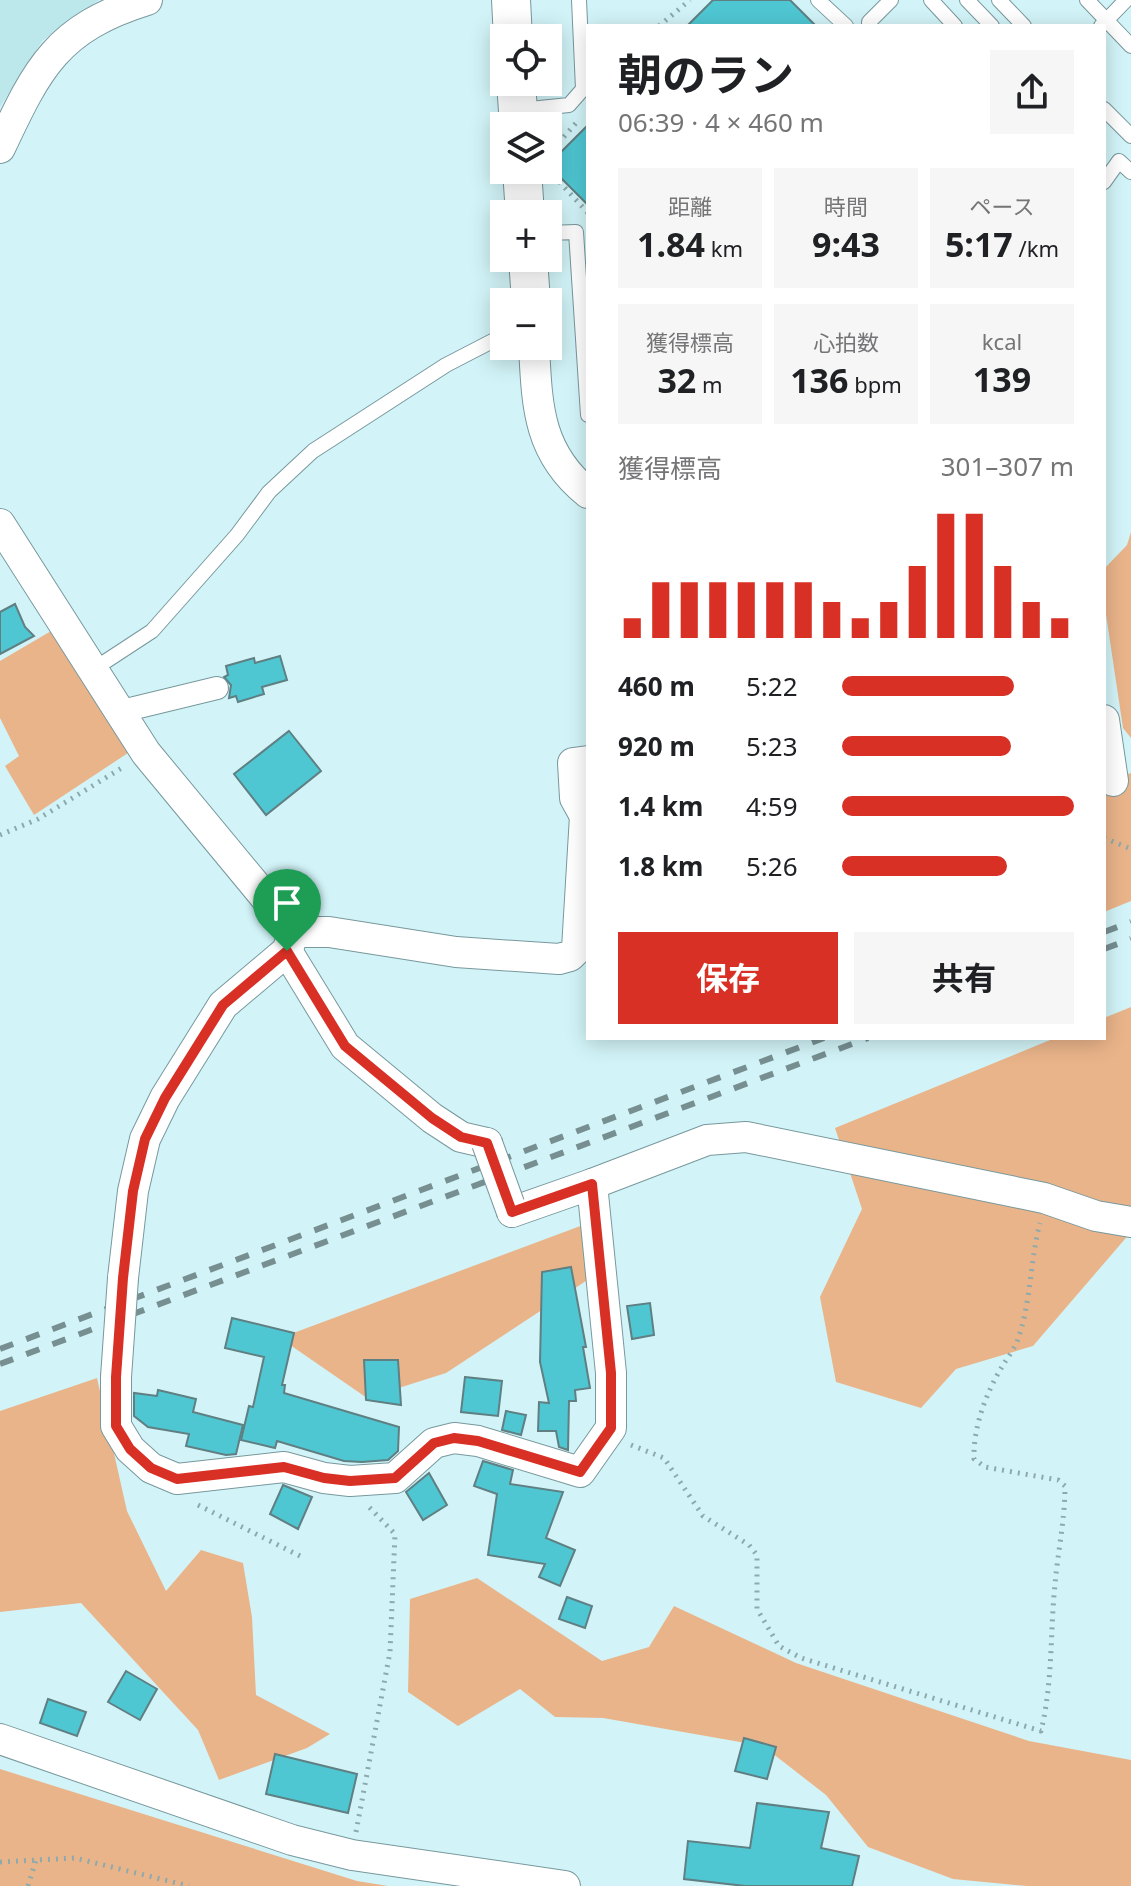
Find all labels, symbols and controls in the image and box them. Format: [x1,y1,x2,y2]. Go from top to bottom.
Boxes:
map controls [490,24,562,360]
button: locate [490,24,562,96]
text: 朝のラン [618,44,794,104]
button: share [990,50,1074,134]
text: 06:39 · 4 × 460 m [618,104,824,140]
button: layers [490,112,562,184]
text: 距離 [668,191,712,221]
text: 時間 [824,191,868,221]
text: ペース [970,191,1034,221]
button: + [490,200,562,272]
text: 1.84 [637,221,705,267]
text: 9:43 [812,221,880,267]
text: 5:17 [945,221,1013,267]
text: km [705,233,743,263]
text: /km [1013,233,1059,263]
button: − [490,288,562,360]
text: kcal [982,326,1022,356]
text: 獲得標高 [646,327,734,357]
text: 心拍数 [813,327,879,357]
text: 139 [973,356,1031,402]
text: 32 [657,357,696,403]
text: 136 [790,357,849,403]
text: m [696,369,723,399]
text: bpm [849,369,902,399]
text: 301–307 m [941,448,1074,484]
text: 獲得標高 [618,450,722,486]
text: 460 m [618,668,695,704]
text: 5:22 [746,668,798,704]
text: 920 m [618,728,695,764]
text: 5:23 [746,728,798,764]
text: 1.4 km [618,788,703,824]
text: 4:59 [746,788,798,824]
text: 1.8 km [618,848,703,884]
text: 5:26 [746,848,798,884]
pin [253,869,321,951]
icon: arrive [265,881,309,925]
button: 保存 [618,932,838,1024]
button: 共有 [854,932,1074,1024]

